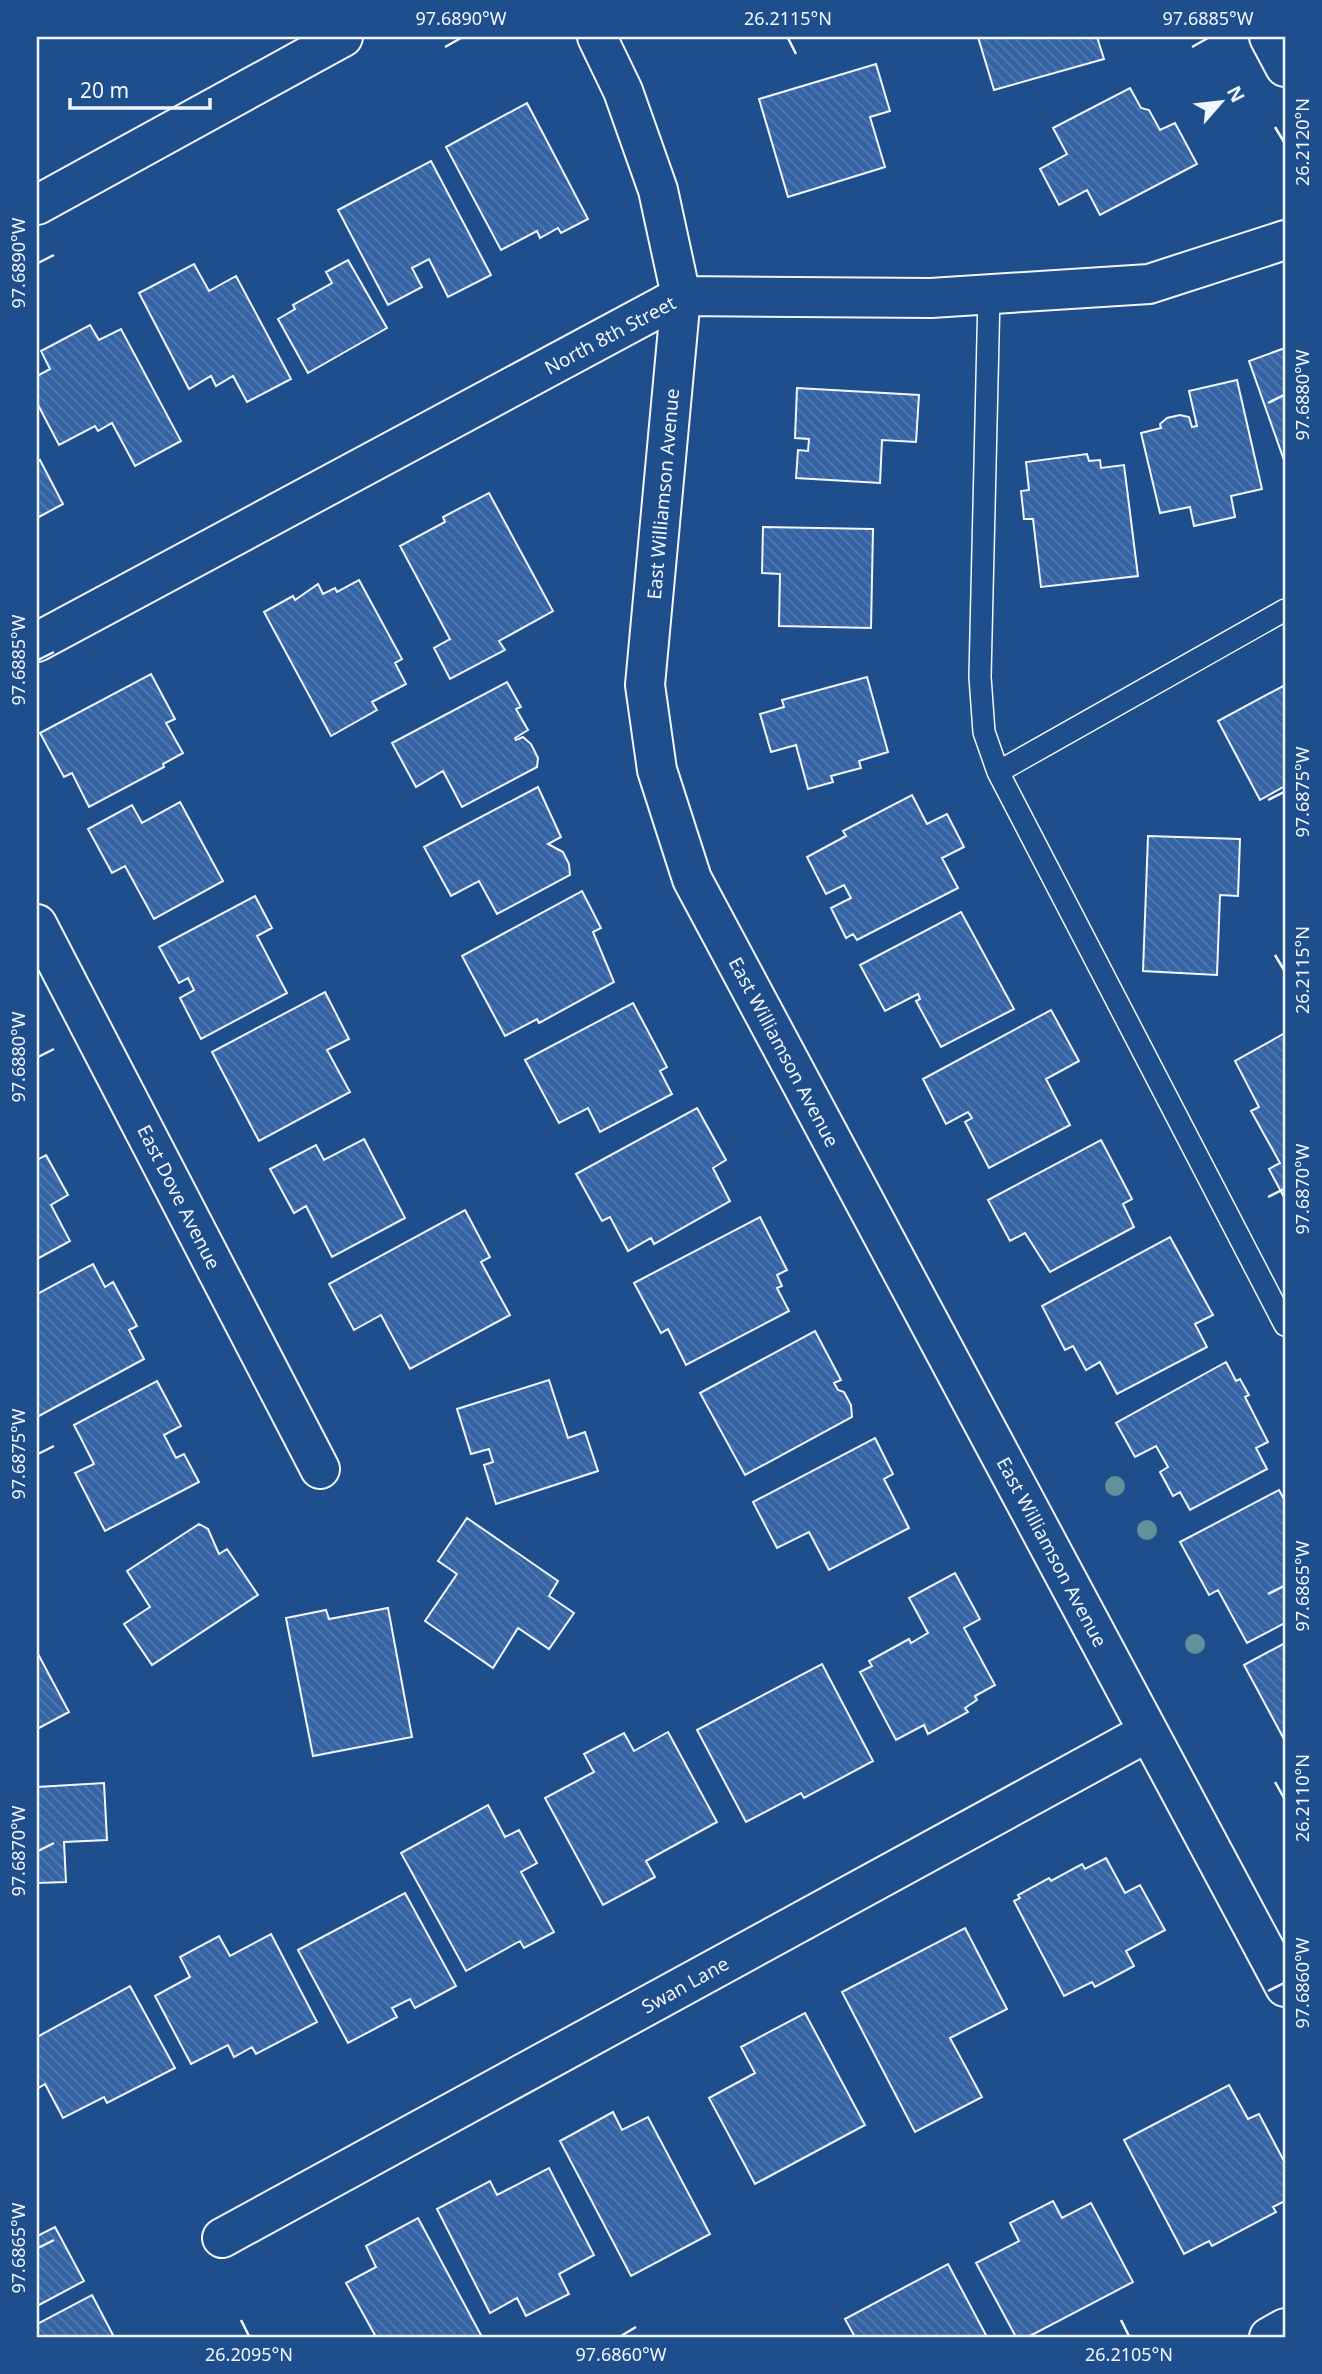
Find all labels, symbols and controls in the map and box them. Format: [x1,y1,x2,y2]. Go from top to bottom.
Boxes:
text: 97.6890°W [415,6,507,30]
text: 26.2115°N [744,6,832,30]
text: 97.6885°W [1162,6,1254,30]
scale bar [70,66,210,110]
north arrow [1186,66,1256,136]
text: 20 m [80,76,129,104]
text: N [1221,81,1251,107]
text: 26.2120°N [1290,98,1314,186]
text: 97.6890°W [6,217,30,309]
street label: North 8th Street [540,289,680,380]
text: 97.6880°W [1290,349,1314,441]
street label: East Williamson Avenue [641,387,685,601]
text: 97.6885°W [6,614,30,706]
text: 97.6875°W [1290,746,1314,838]
text: 26.2115°N [1290,926,1314,1014]
street label: East Williamson Avenue [723,952,845,1152]
text: 97.6880°W [6,1011,30,1103]
street label: East Dove Avenue [131,1120,227,1274]
text: 97.6870°W [1290,1143,1314,1235]
text: 97.6875°W [6,1408,30,1500]
street label: East Williamson Avenue [991,1452,1113,1652]
text: 97.6865°W [1290,1540,1314,1632]
text: 26.2110°N [1290,1754,1314,1842]
text: 97.6870°W [6,1805,30,1897]
text: 97.6860°W [1290,1937,1314,2029]
street label: Swan Lane [637,1950,733,2020]
text: 97.6865°W [6,2202,30,2294]
text: 26.2095°N [205,2342,293,2366]
text: 97.6860°W [575,2342,667,2366]
text: 26.2105°N [1085,2342,1173,2366]

